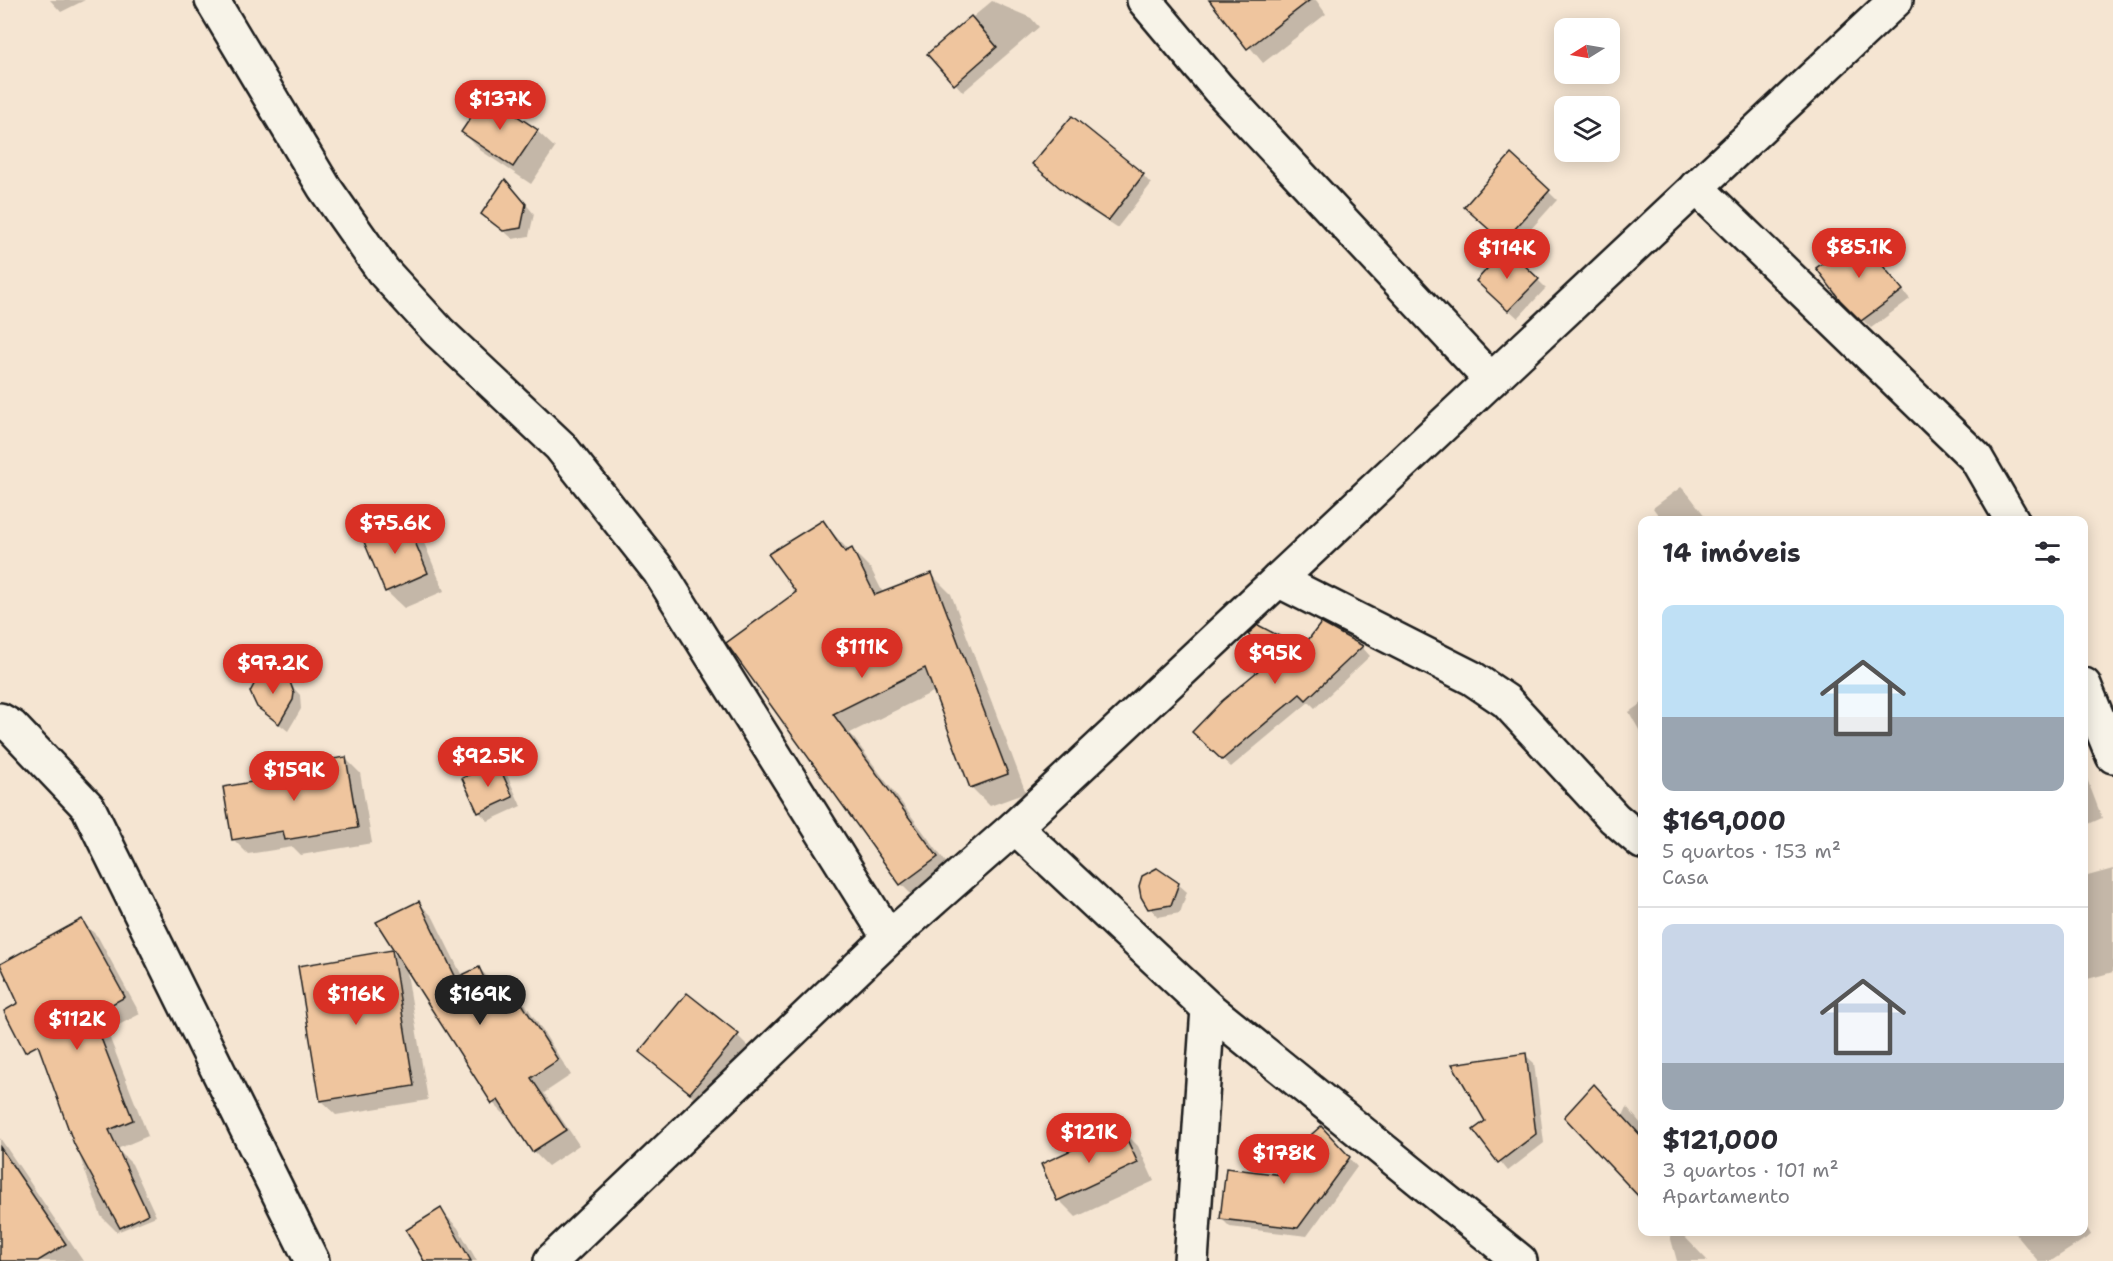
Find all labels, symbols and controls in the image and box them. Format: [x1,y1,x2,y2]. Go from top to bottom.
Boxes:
north arrow [1554,18,1620,84]
map controls [1554,18,1620,162]
pin: $137K [458,80,542,131]
text: $137K [469,86,531,112]
button: layers [1554,96,1620,162]
pin: $85.1K [1810,228,1908,279]
pin: $114K [1465,229,1549,280]
text: $85.1K [1826,234,1892,260]
text: $114K [1478,235,1536,261]
pin: $75.6K [346,504,444,555]
text: $75.6K [359,510,431,536]
text: 14 imóveis [1662,535,1801,570]
icon: filters [2031,536,2064,569]
pin: $111K [820,628,904,679]
text: $111K [836,634,889,660]
pin: $95K [1239,634,1311,685]
text: $95K [1248,640,1302,666]
pin: $97.2K [224,644,322,695]
icon: home [1809,644,1917,752]
text: $97.2K [237,650,309,676]
pin: $92.5K [439,737,537,788]
text: $92.5K [452,743,524,769]
pin: $159K [252,751,336,802]
text: $159K [263,757,325,783]
text: $169,000 [1662,803,1786,838]
text: 5 quartos · 153 m² [1662,838,1841,864]
text: Casa [1662,864,1708,890]
icon: home [1809,963,1917,1071]
pin: $116K [314,975,398,1026]
pin: $169K [438,975,522,1026]
text: $116K [327,981,385,1007]
text: $169K [449,981,511,1007]
pin: $112K [35,1000,119,1051]
text: $112K [48,1006,106,1032]
pin: $121K [1047,1113,1131,1164]
text: $121K [1060,1119,1118,1145]
text: $121,000 [1662,1122,1779,1157]
pin: $178K [1242,1134,1326,1185]
text: $178K [1252,1140,1316,1166]
text: 3 quartos · 101 m² [1662,1157,1839,1183]
text: Apartamento [1662,1183,1790,1209]

